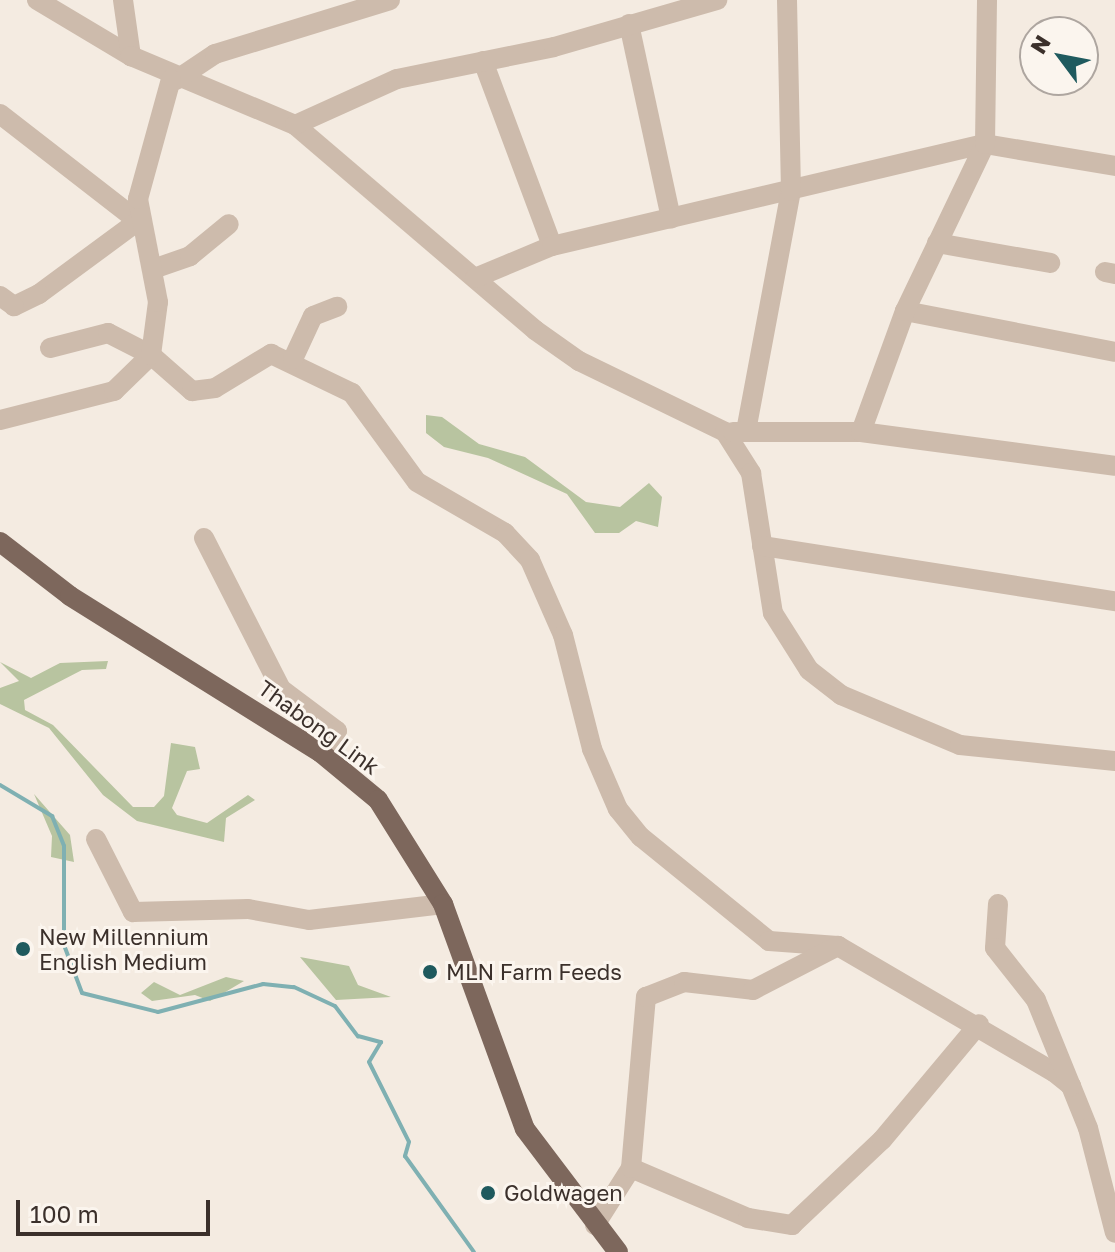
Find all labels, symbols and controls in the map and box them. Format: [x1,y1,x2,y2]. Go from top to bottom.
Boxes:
north arrow [1019,16,1099,96]
text: N [1024,30,1056,58]
street label: Thabong Link [253,674,385,780]
place label: New Millennium English Medium [39,923,209,974]
marker: New Millennium English Medium [14,940,32,958]
place label: MLN Farm Feeds [446,959,622,985]
marker: MLN Farm Feeds [421,963,439,981]
place label: Goldwagen [504,1180,623,1206]
scale bar [20,1184,214,1234]
marker: Goldwagen [479,1184,497,1202]
text: 100 m [30,1199,99,1228]

